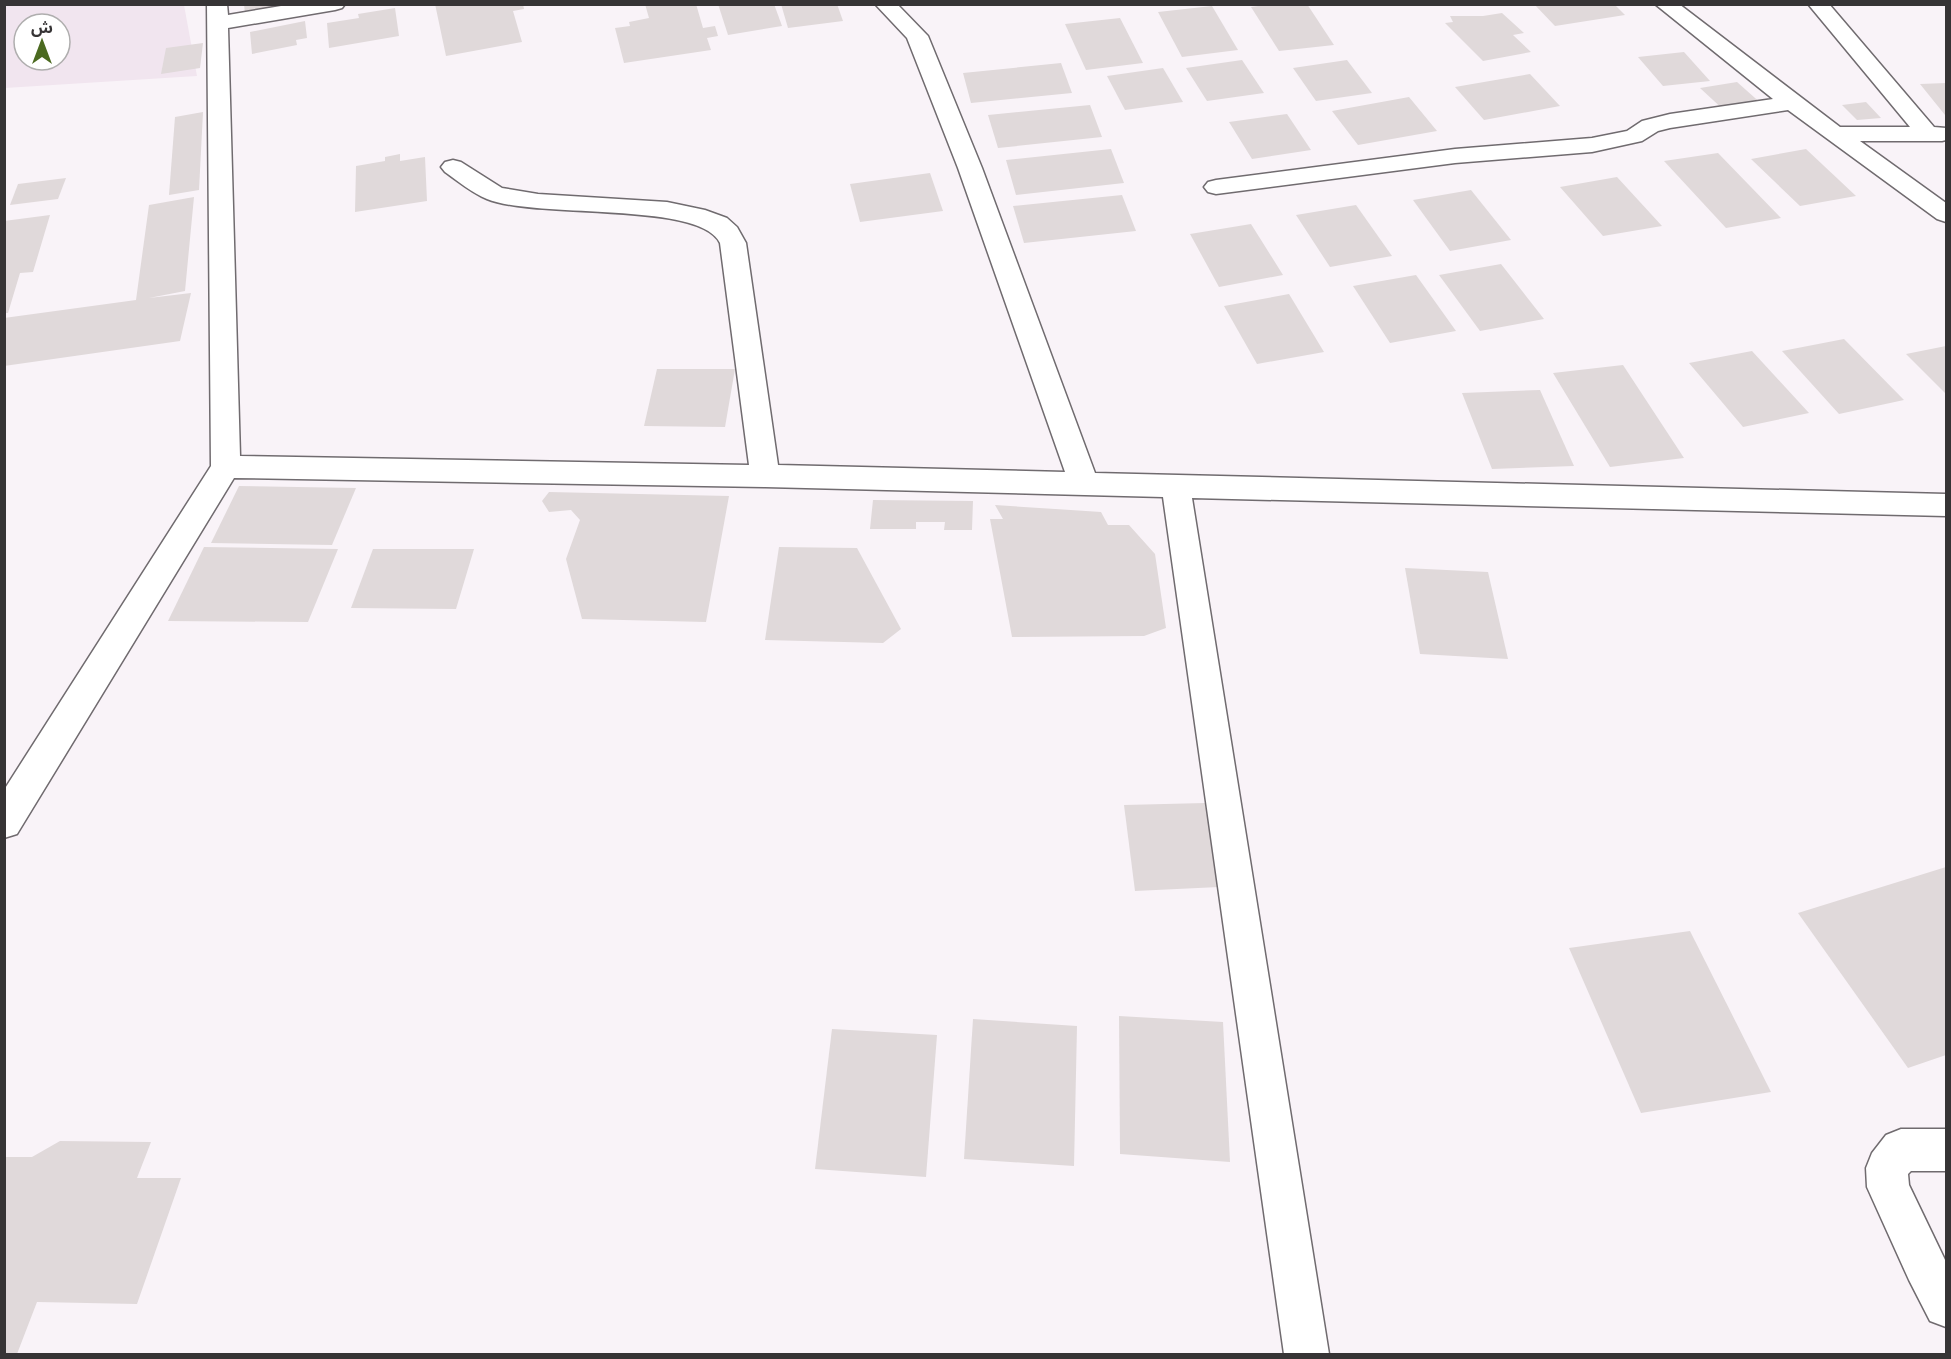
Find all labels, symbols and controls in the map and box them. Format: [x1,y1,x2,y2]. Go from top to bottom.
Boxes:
north arrow [12,12,72,72]
text: ش [31,17,53,38]

